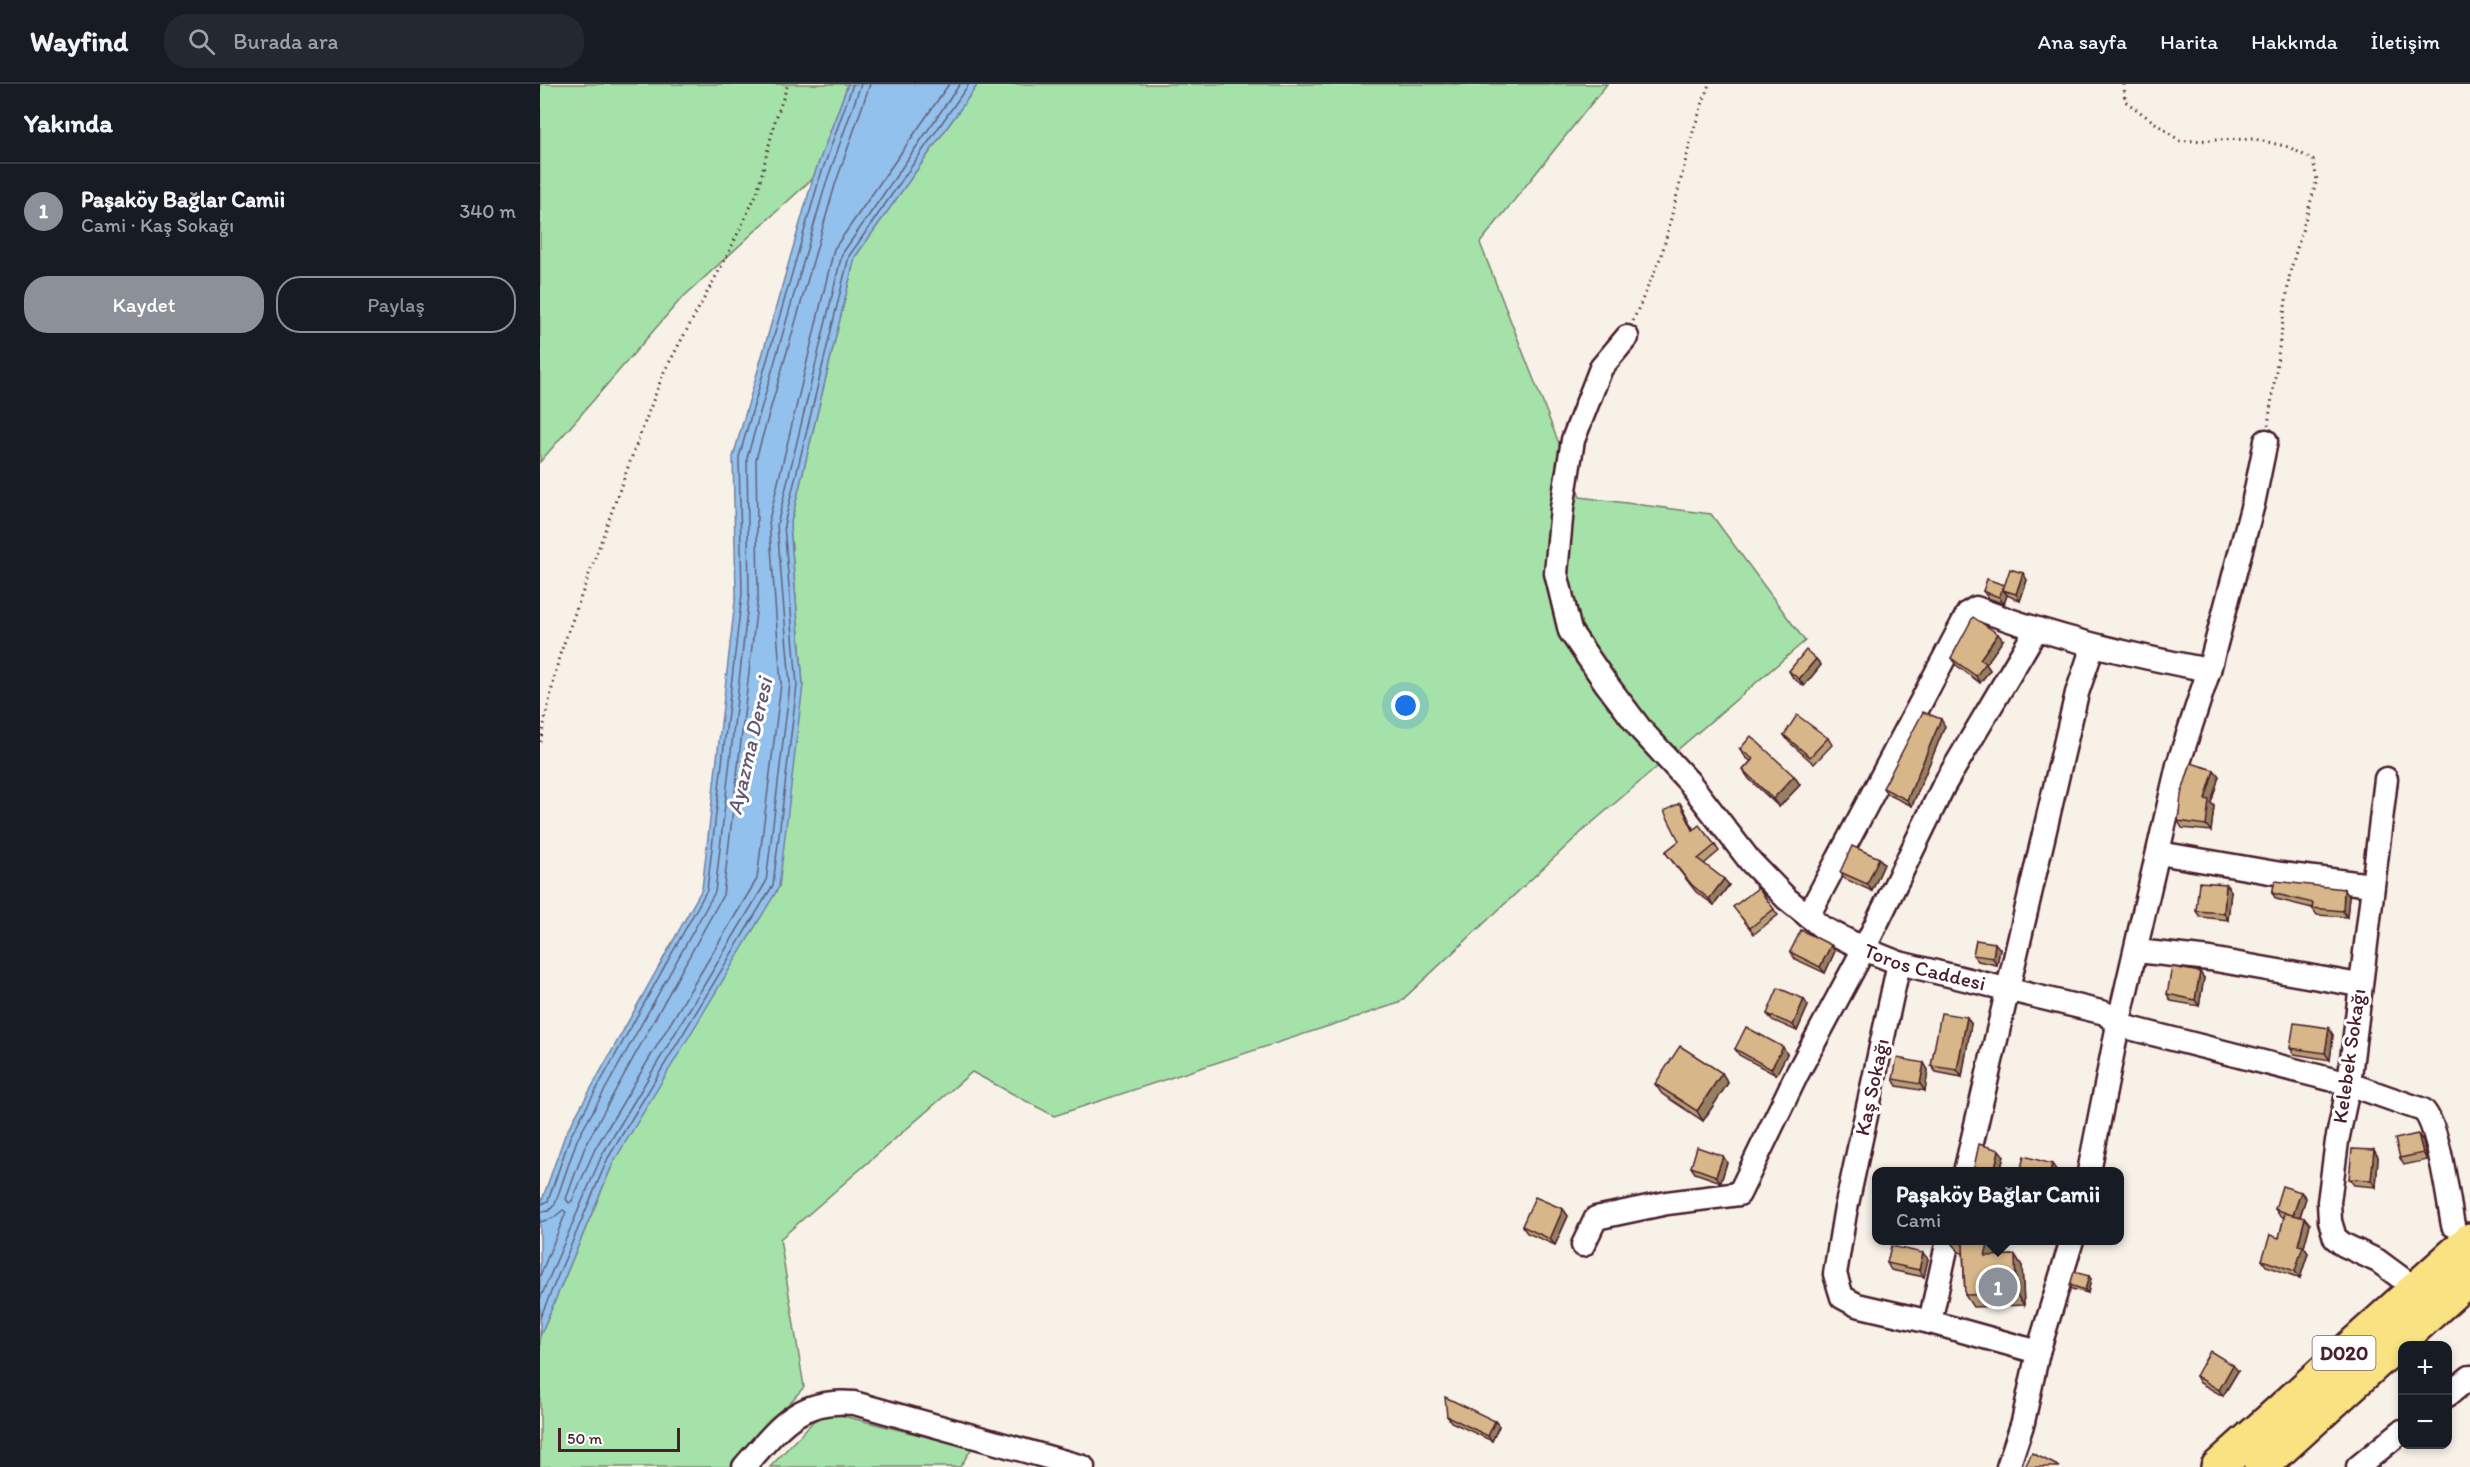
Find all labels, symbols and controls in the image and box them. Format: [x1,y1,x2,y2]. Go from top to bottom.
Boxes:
search box [164,14,584,68]
text: Wayfind [30,24,128,58]
icon: search [185,25,218,58]
text: Burada ara [233,28,338,55]
text: Ana sayfa [2038,29,2127,54]
text: Harita [2160,29,2218,54]
text: Hakkında [2251,29,2338,54]
text: İletişim [2371,29,2440,54]
text: Yakında [24,107,113,139]
text: Paşaköy Bağlar Camii [81,186,285,213]
text: 1 [39,199,48,223]
text: 340 m [459,199,516,223]
text: Cami · Kaş Sokağı [81,213,234,237]
button: Kaydet [24,276,264,333]
button: Paylaş [276,276,516,333]
water label: Ayazma Deresi [721,673,779,817]
your location [1391,691,1420,720]
street label: Toros Caddesi [1860,937,1988,996]
street label: Kelebek Sokağı [2327,987,2370,1125]
street label: Kaş Sokağı [1849,1036,1894,1138]
popup [1872,1167,2124,1245]
text: Paşaköy Bağlar Camii [1896,1181,2100,1208]
text: Cami [1896,1208,1941,1232]
pin: 1 [1978,1264,2018,1310]
road number: D020 [2312,1336,2376,1370]
map controls [2398,1341,2452,1449]
button: + [2398,1341,2452,1395]
button: − [2398,1395,2452,1449]
scale bar [558,1425,680,1452]
text: 50 m [567,1429,602,1448]

